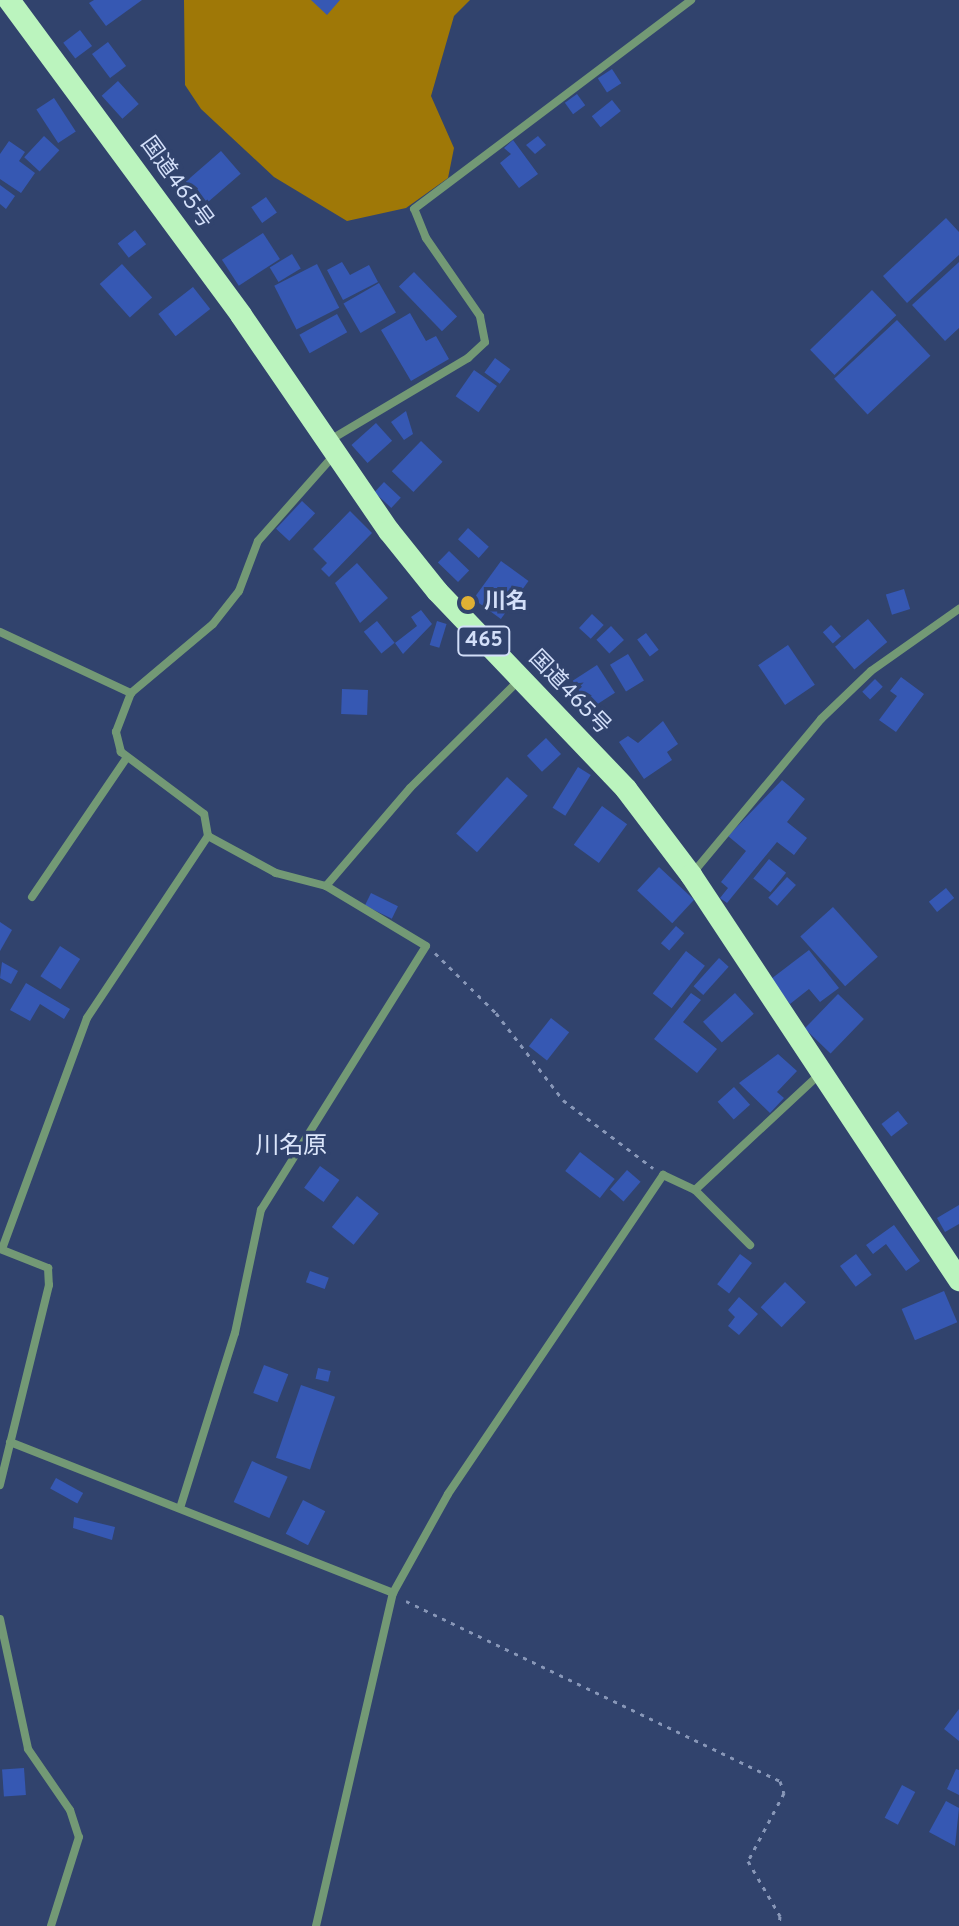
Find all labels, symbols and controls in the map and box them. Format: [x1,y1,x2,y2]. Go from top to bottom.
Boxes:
street label: 国道465号 [134,132,218,234]
place label: 川名 [484,590,528,616]
marker: 川名 [459,594,477,612]
road number: 465 [456,625,512,657]
street label: 国道465号 [523,646,615,740]
district label: 川名原 [255,1134,327,1162]

